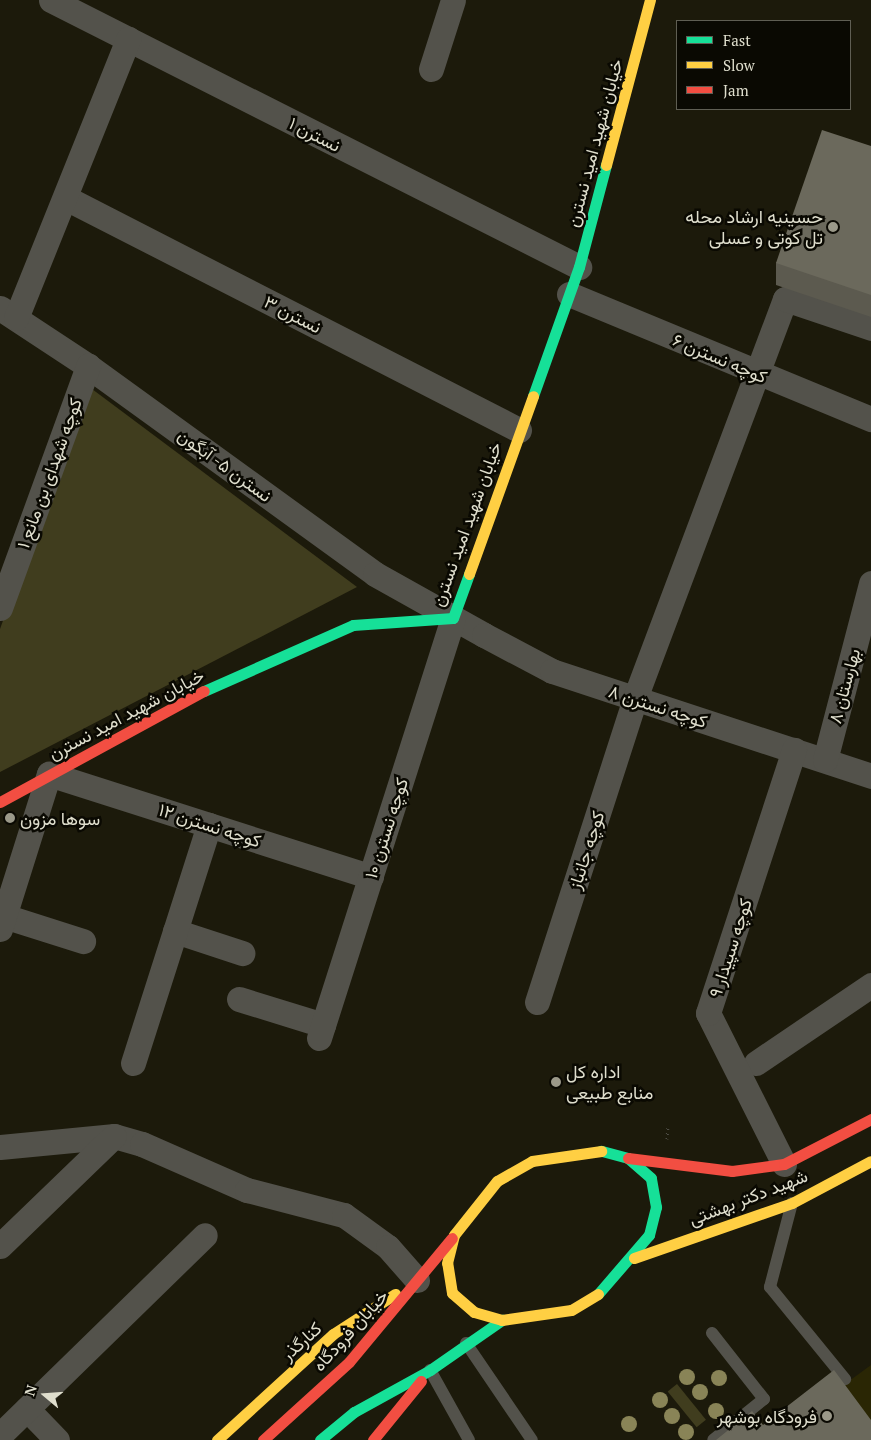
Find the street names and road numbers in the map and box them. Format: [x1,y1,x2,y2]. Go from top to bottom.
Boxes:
street label: خیابان شهید امید نسترن [561,57,627,229]
street label: نسترن ۱ [286,112,344,156]
street label: نسترن ۳ [261,290,325,338]
street label: کوچه نسترن ۶ [670,328,770,388]
street label: کوچه شهدای بن مانع ۱ [12,395,86,551]
street label: نسترن ۵- آبگون [174,424,276,506]
street label: خیابان شهید امید نسترن [426,439,506,609]
street label: بهارستان ۸ [824,646,864,726]
street label: خیابان شهید امید نسترن [44,664,208,764]
street label: کوچه نسترن ۸ [606,680,710,732]
street label: کوچه نسترن ۱۰ [360,775,412,881]
street label: کوچه نسترن ۱۲ [156,798,264,852]
street label: کوچه جانباز [563,808,609,892]
street label: کوچه سپیدار ۹ [704,896,756,1000]
street label: شهید دکتر بهشتی [686,1164,810,1230]
street label: خیابان فرودگاه [308,1285,392,1375]
street label: کنارگذر [276,1317,326,1365]

